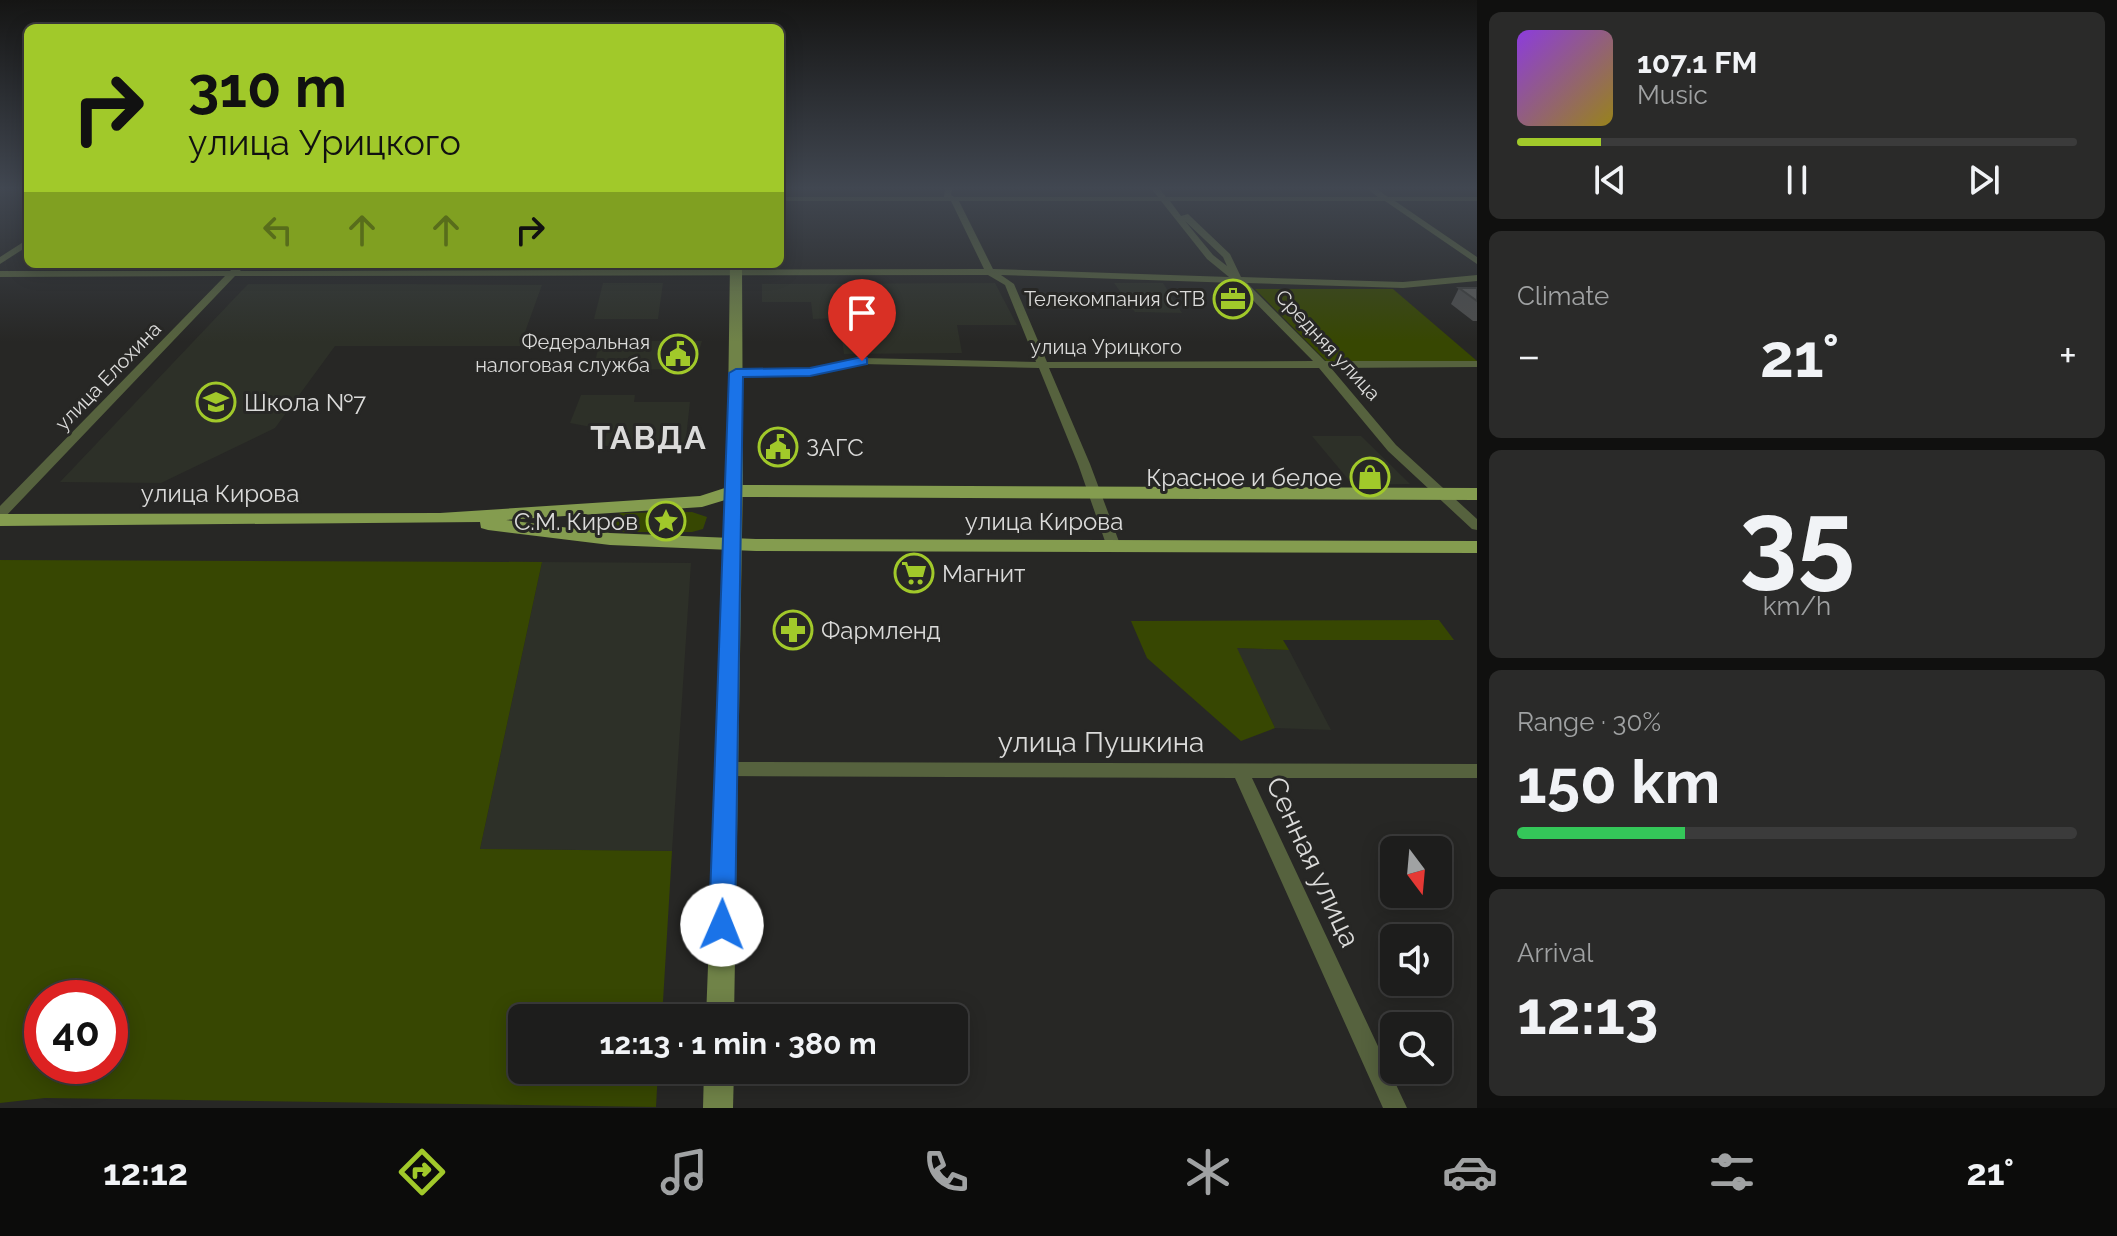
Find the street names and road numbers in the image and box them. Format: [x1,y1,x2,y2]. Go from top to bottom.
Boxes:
street label: Средняя улица [1270,285,1386,405]
street label: улица Елохина [50,317,166,435]
street label: улица Урицкого [1030,335,1182,359]
street label: улица Кирова [141,479,299,508]
street label: улица Кирова [965,507,1123,536]
street label: улица Пушкина [998,726,1204,759]
street label: Сенная улица [1259,772,1367,952]

